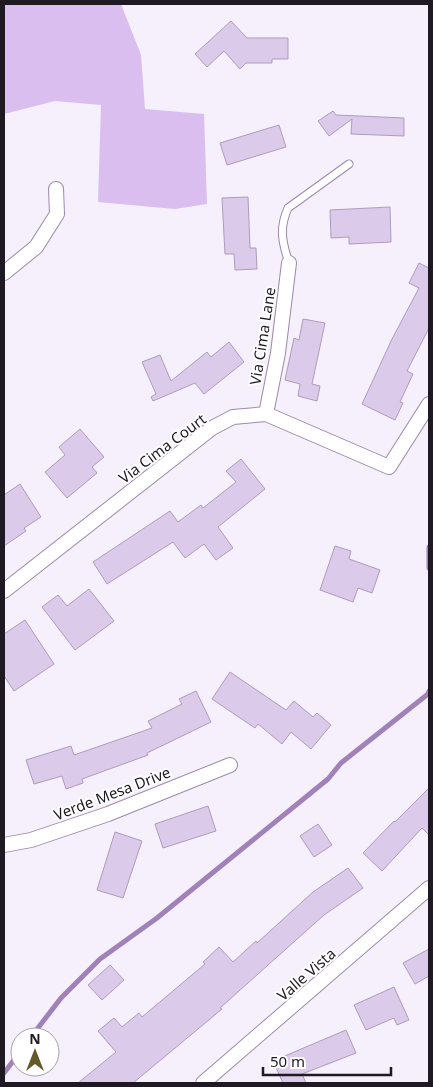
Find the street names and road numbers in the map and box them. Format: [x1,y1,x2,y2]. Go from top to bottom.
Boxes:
street label: Via Cima Lane [244,286,280,386]
street label: Via Cima Court [114,408,210,487]
street label: Verde Mesa Drive [51,762,173,824]
street label: Valle Vista [273,943,339,1005]

